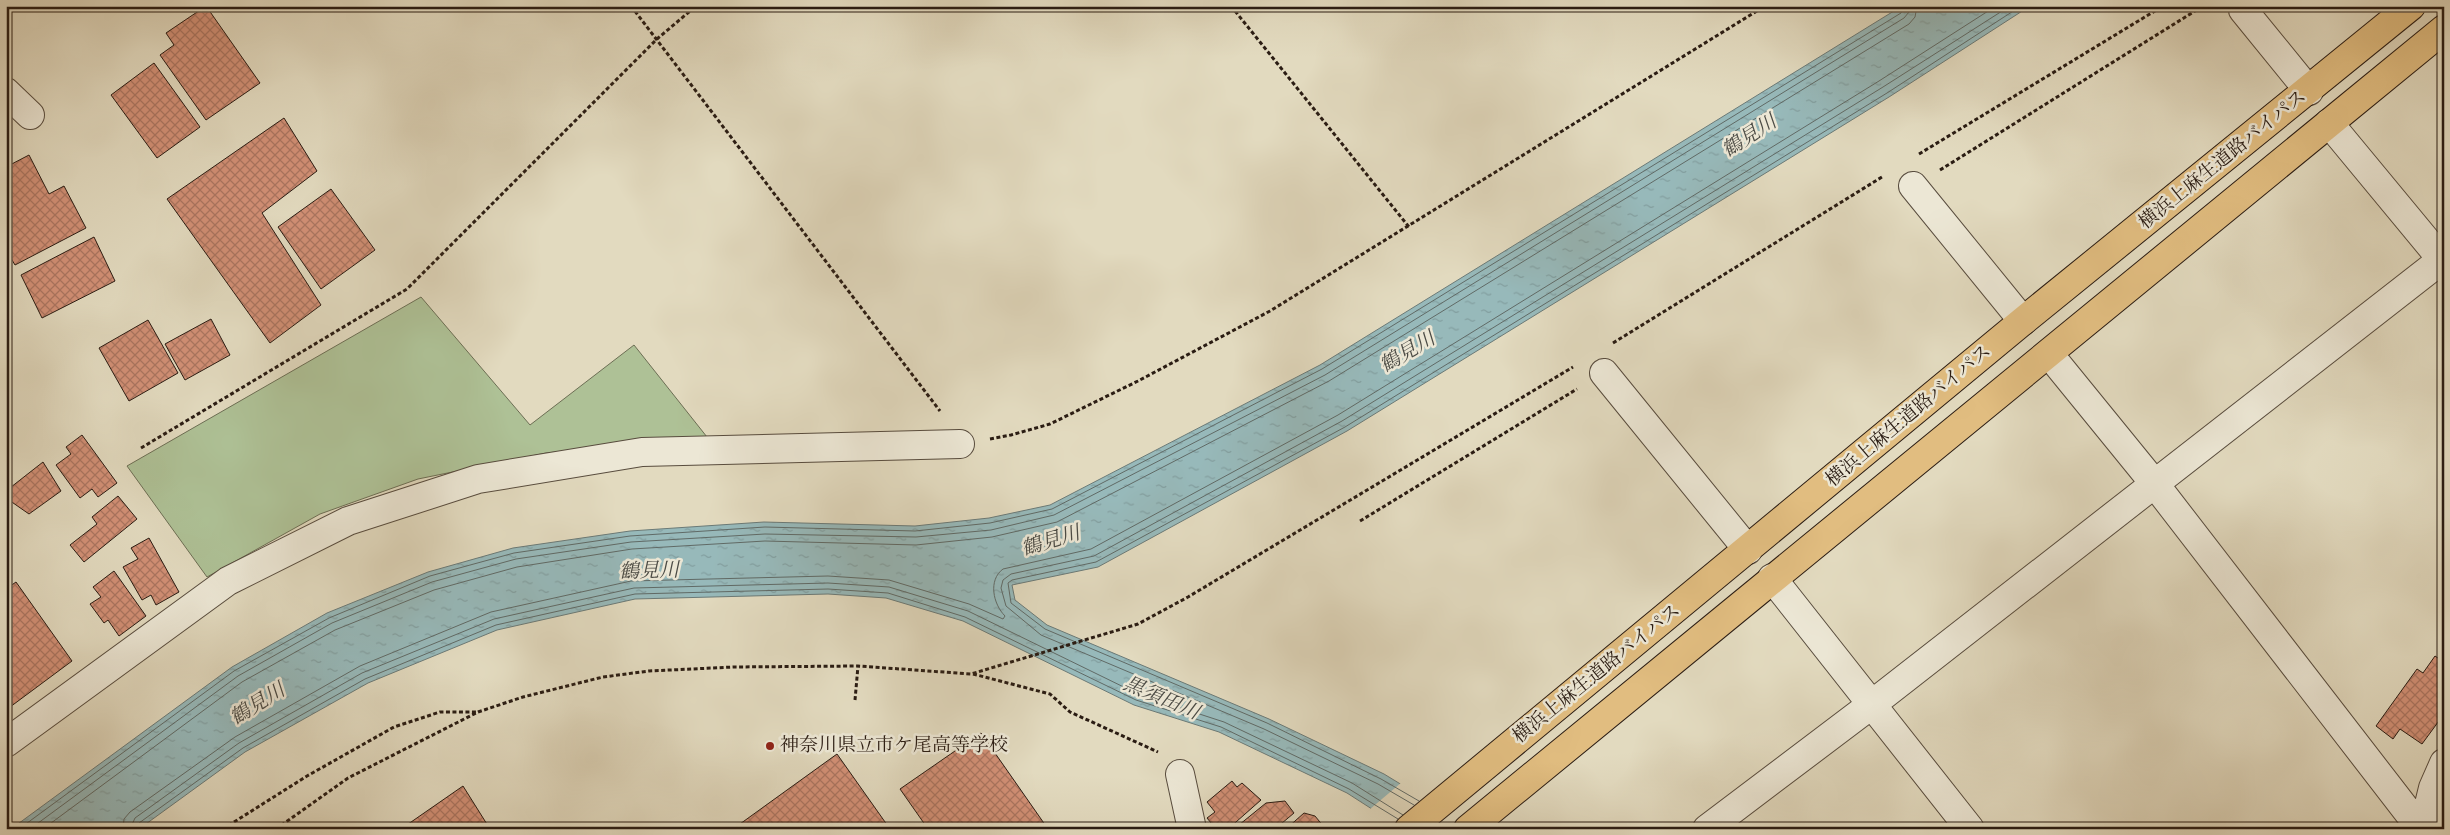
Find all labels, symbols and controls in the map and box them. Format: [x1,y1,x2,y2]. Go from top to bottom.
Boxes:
street label: 横浜上麻生道路バイパス [2134,84,2312,236]
water label: 鶴見川 [1717,108,1784,165]
water label: 鶴見川 [1375,325,1443,380]
street label: 横浜上麻生道路バイパス [1821,339,1997,493]
water label: 鶴見川 [1018,519,1086,564]
water label: 鶴見川 [619,557,681,587]
street label: 横浜上麻生道路バイパス [1508,598,1686,750]
water label: 黒須田川 [1119,670,1205,728]
water label: 鶴見川 [225,676,293,733]
place label: 神奈川県立市ケ尾高等学校 [780,733,1008,759]
marker: 神奈川県立市ケ尾高等学校 [764,740,776,752]

